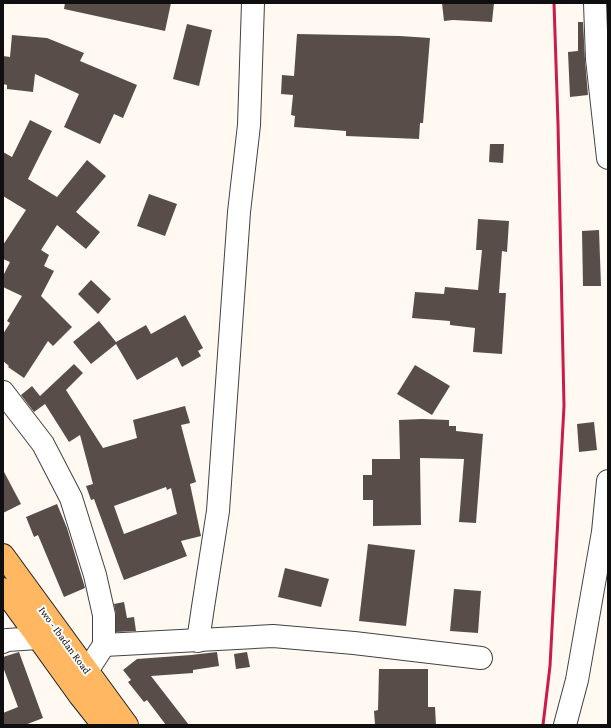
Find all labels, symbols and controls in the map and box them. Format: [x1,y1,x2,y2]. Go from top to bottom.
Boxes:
street label: Iwo - Ibadan Road [37,604,94,676]

